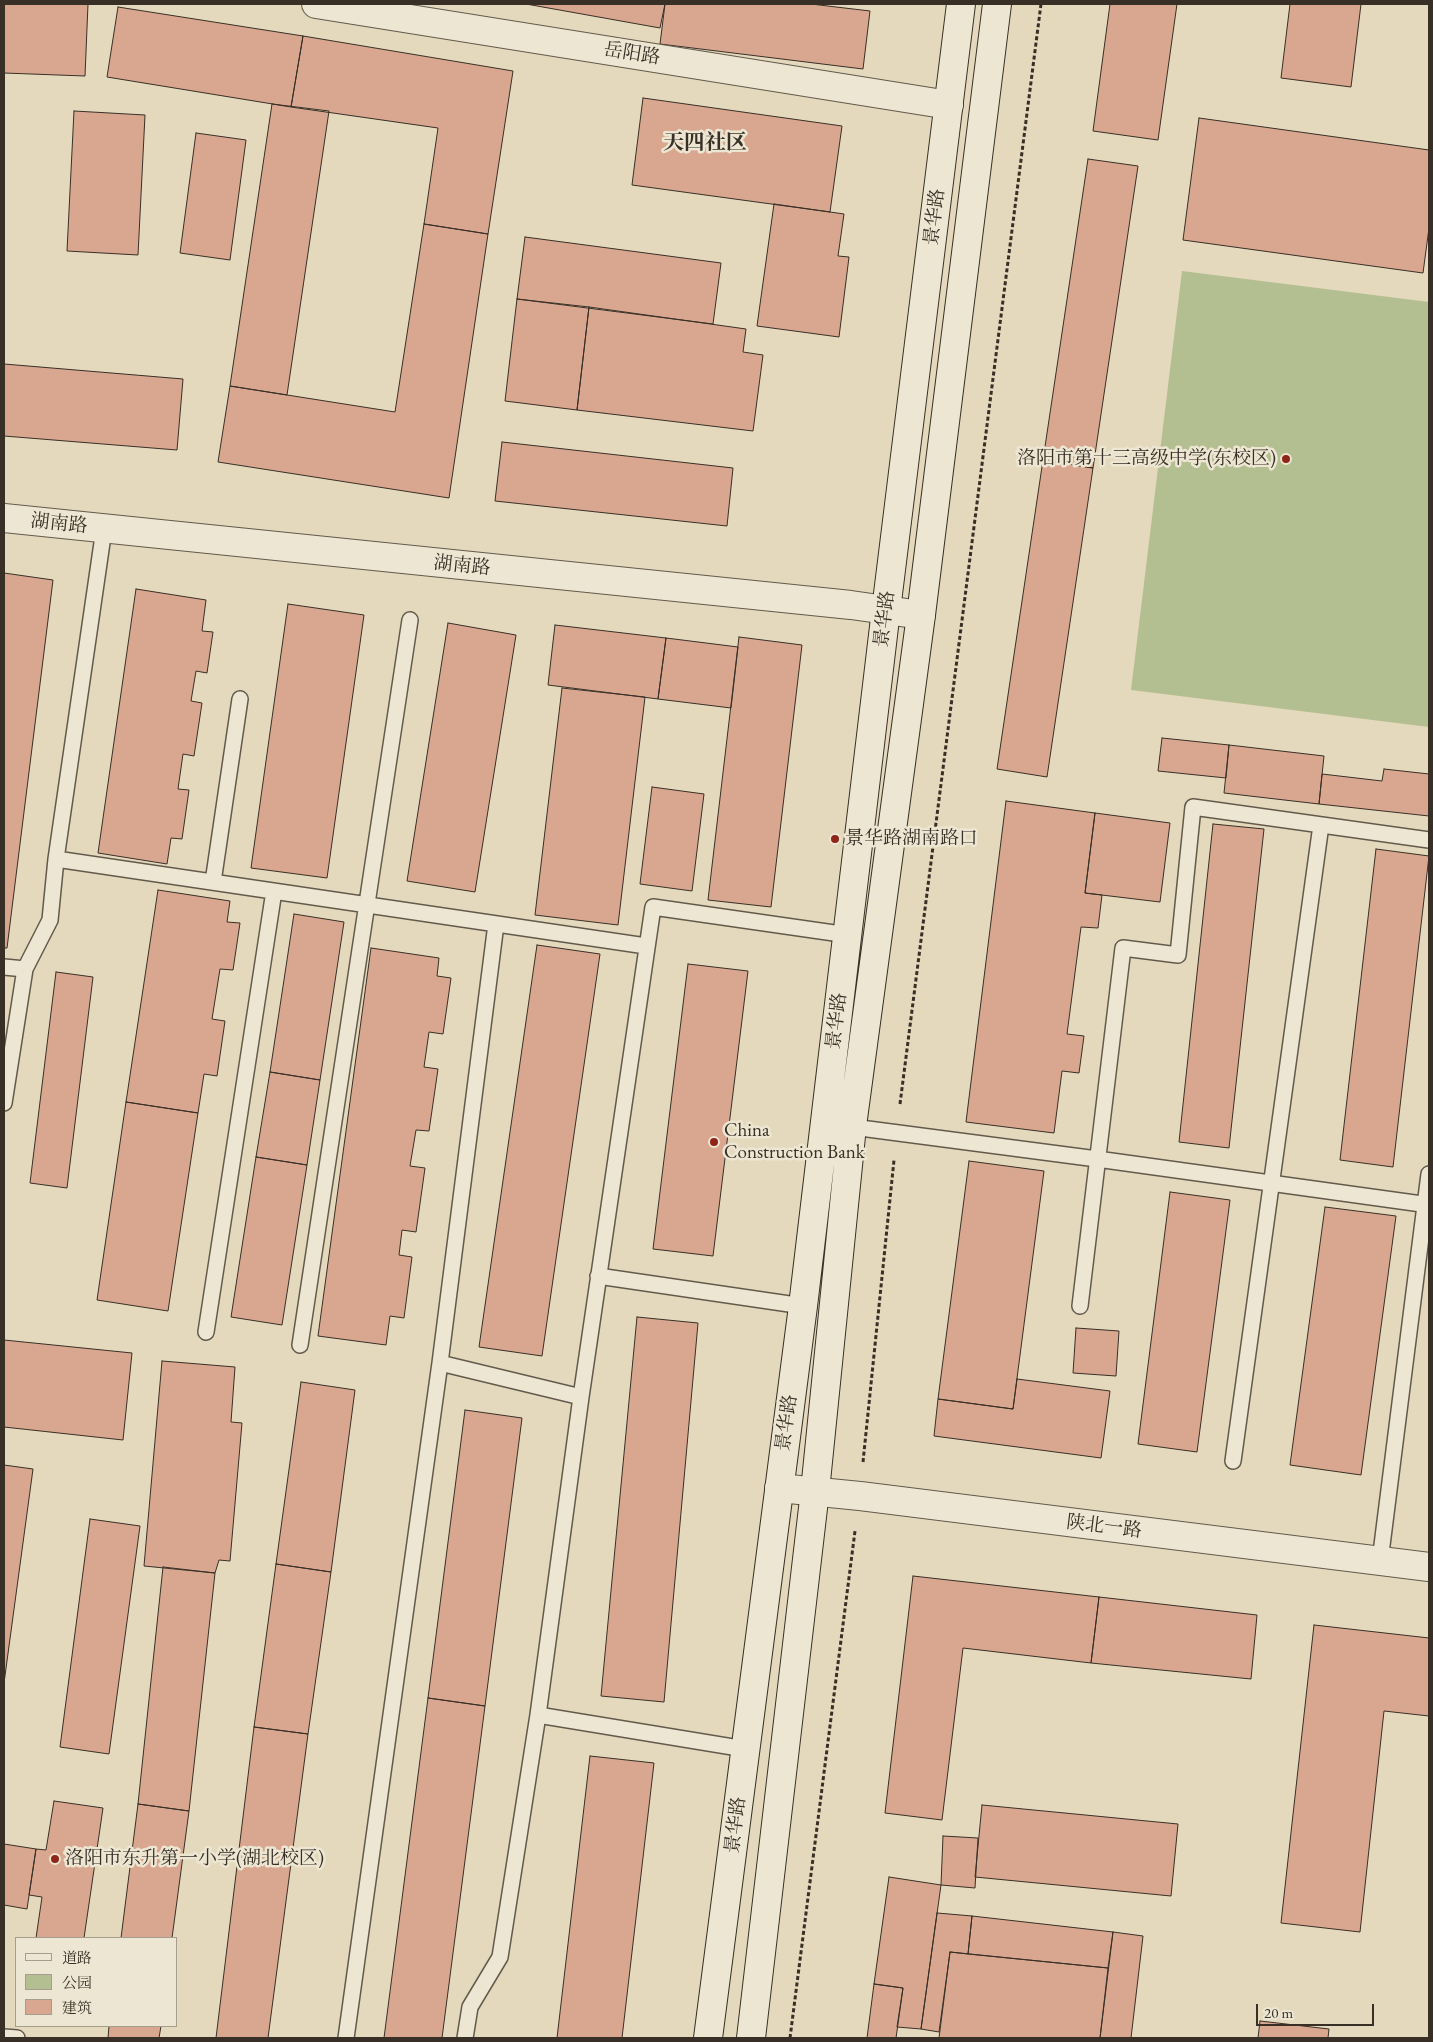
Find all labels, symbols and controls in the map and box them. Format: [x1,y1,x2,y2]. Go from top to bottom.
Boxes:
street label: 岳阳路 [602,38,662,70]
district label: 天四社区 [663,130,747,156]
street label: 景华路 [920,187,950,247]
place label: 洛阳市第十三高级中学(东校区) [1017,448,1276,470]
marker: 洛阳市第十三高级中学(东校区) [1280,453,1292,465]
street label: 湖南路 [29,510,89,538]
street label: 湖南路 [432,552,492,580]
street label: 景华路 [870,589,900,649]
place label: 景华路湖南路口 [845,828,978,850]
marker: 景华路湖南路口 [829,833,841,845]
street label: 景华路 [822,991,852,1051]
place label: China Construction Bank [724,1120,865,1164]
marker: China Construction Bank [708,1136,720,1148]
street label: 景华路 [772,1393,802,1453]
street label: 陕北一路 [1065,1511,1143,1543]
street label: 景华路 [721,1795,751,1855]
place label: 洛阳市东升第一小学(湖北校区) [65,1848,324,1870]
marker: 洛阳市东升第一小学(湖北校区) [49,1853,61,1865]
legend [15,1937,178,2027]
text: 道路 [62,1948,92,1967]
text: 公园 [62,1973,92,1992]
scale bar [1258,1994,1376,2026]
text: 建筑 [62,1998,92,2017]
text: 20 m [1264,2003,1293,2022]

